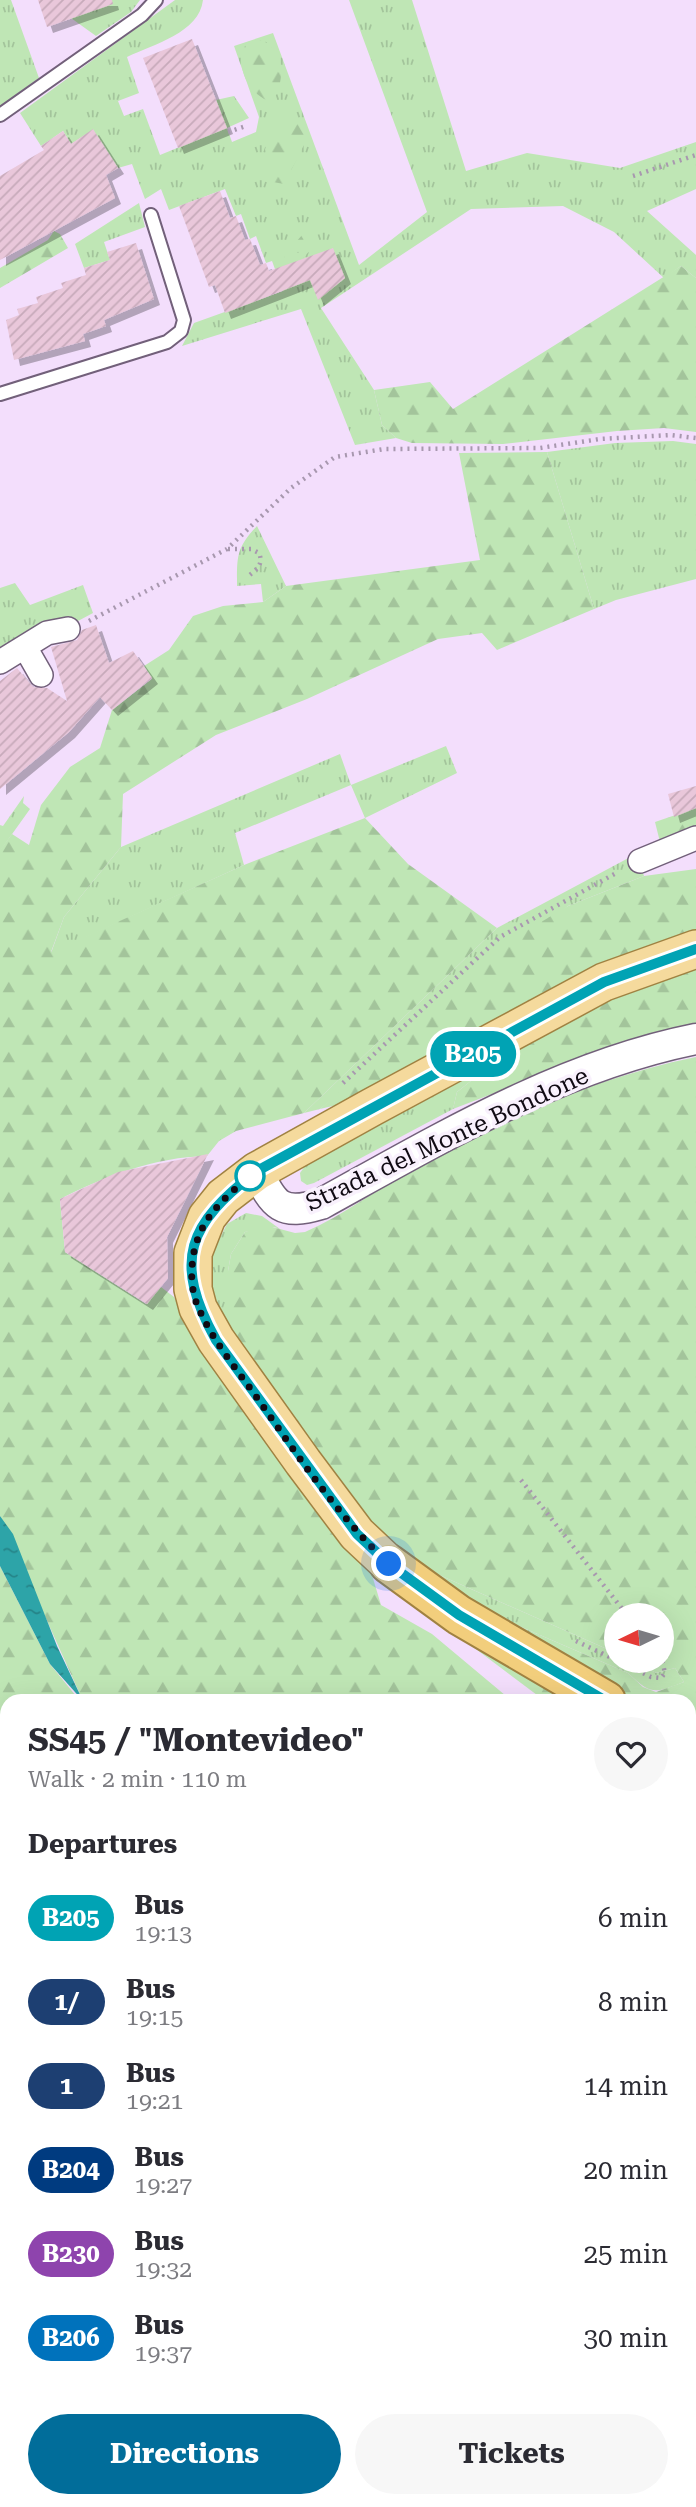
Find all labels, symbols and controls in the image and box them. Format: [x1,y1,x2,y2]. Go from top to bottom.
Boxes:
line badge: B205 [424,1031,522,1077]
text: B205 [444,1040,502,1068]
street label: Strada del Monte Bondone [301,1061,593,1217]
unlabelled marker [235,1161,265,1191]
your location [371,1546,406,1581]
north arrow [604,1603,674,1673]
map controls [604,1603,674,1673]
button: heart [594,1717,668,1791]
text: SS45 / "Montevideo" [28,1720,364,1759]
text: Walk · 2 min · 110 m [28,1766,247,1793]
text: Departures [28,1829,177,1859]
text: Bus [135,1890,184,1920]
text: 6 min [598,1903,668,1933]
text: B205 [42,1904,100,1932]
text: 19:13 [135,1920,192,1947]
text: Bus [126,1974,175,2004]
text: 8 min [598,1987,668,2017]
text: 1/ [54,1988,79,2016]
text: 19:15 [126,2004,183,2031]
text: Bus [126,2058,175,2088]
text: 14 min [584,2071,668,2101]
text: 1 [60,2072,73,2100]
text: 19:21 [126,2088,183,2115]
text: Bus [135,2142,184,2172]
text: 20 min [584,2155,668,2185]
text: B204 [42,2156,100,2184]
text: 19:27 [135,2172,192,2199]
text: Bus [135,2226,184,2256]
text: 25 min [584,2239,668,2269]
text: B230 [42,2240,100,2268]
text: 19:32 [135,2256,192,2283]
text: Bus [135,2310,184,2340]
text: 30 min [584,2323,668,2353]
text: B206 [42,2324,100,2352]
text: 19:37 [135,2340,192,2367]
button: Directions [28,2414,341,2494]
button: Tickets [355,2414,668,2494]

